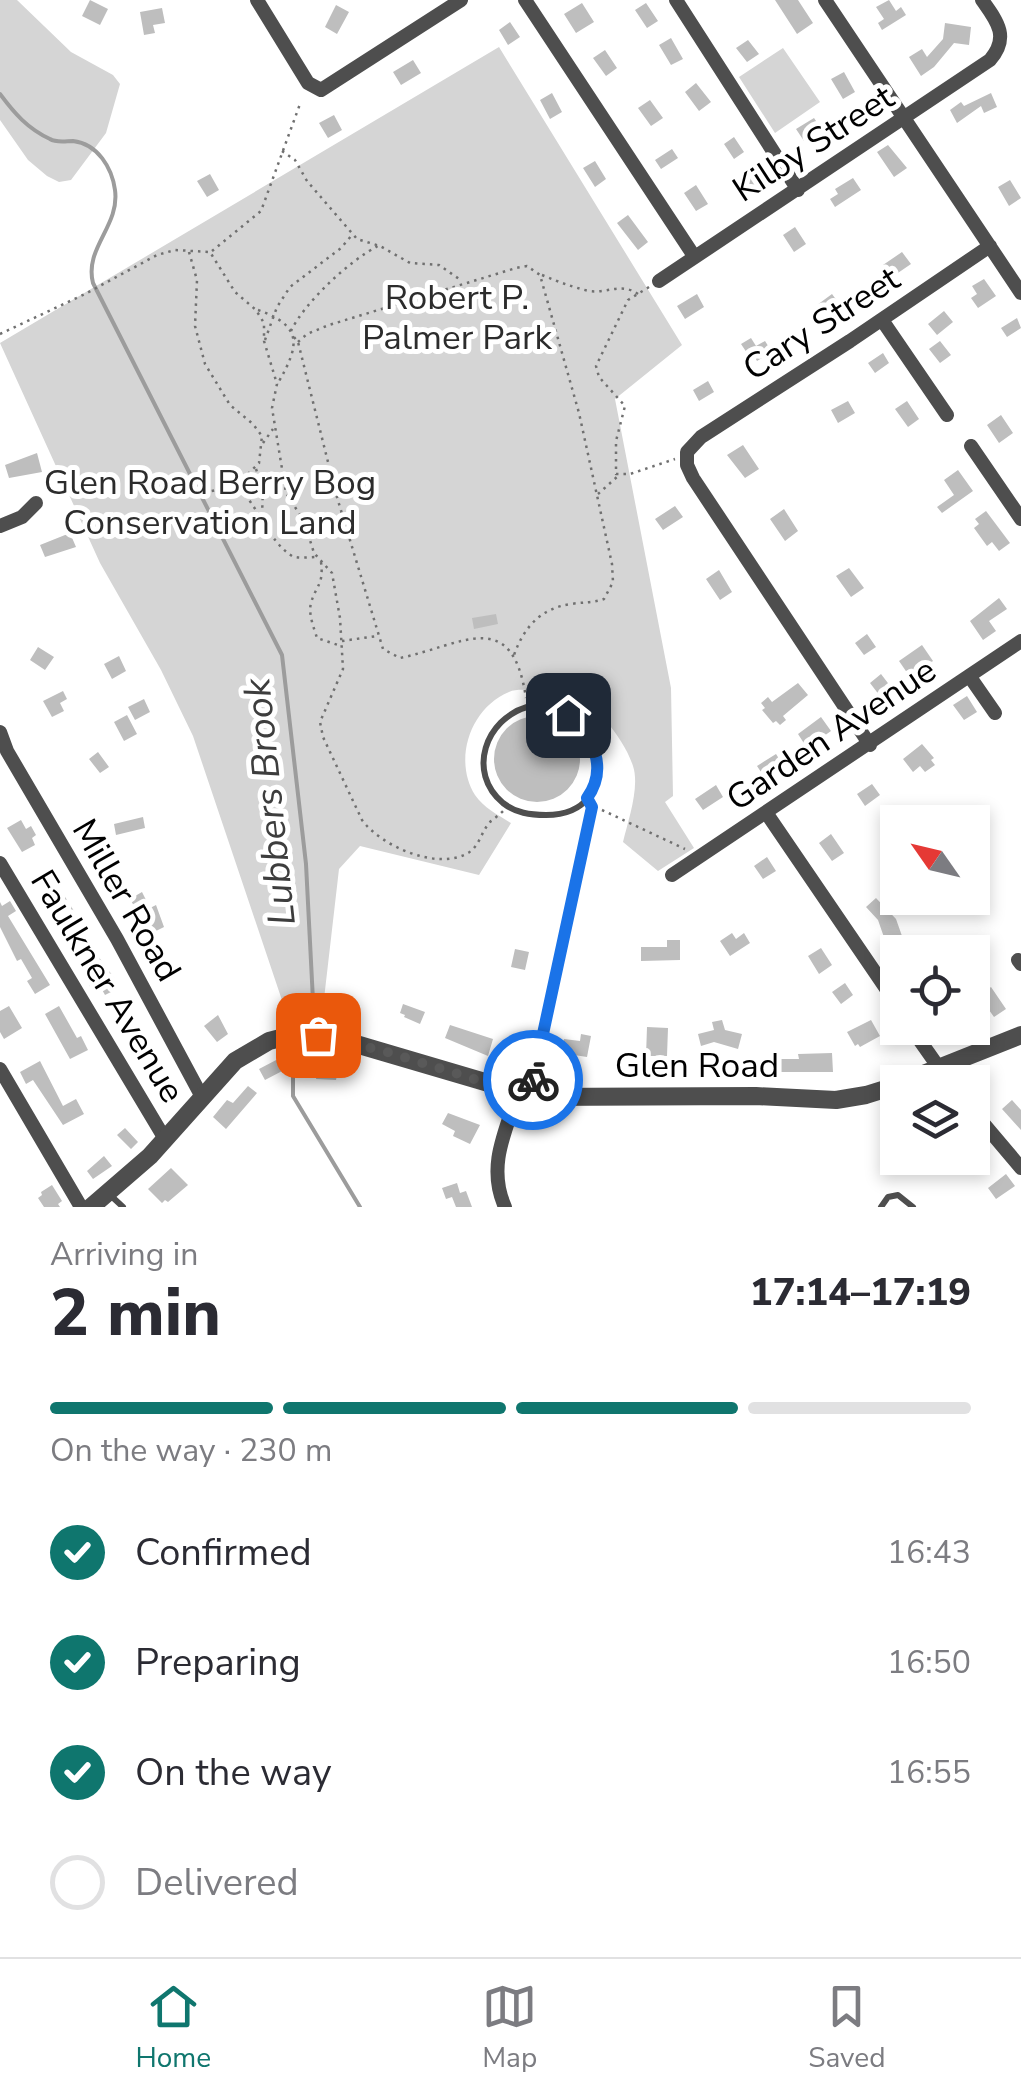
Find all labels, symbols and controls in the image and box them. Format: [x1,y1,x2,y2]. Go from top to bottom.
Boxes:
street label: Kilby Street [724,73,903,213]
street label: Cary Street [734,255,909,391]
park label: Robert P. Palmer Park [362,274,553,361]
park label: Glen Road Berry Bog Conservation Land [44,459,376,546]
street label: Garden Avenue [717,647,945,822]
pin [526,673,611,758]
water label: Lubbers Brook [231,675,308,928]
icon: home [541,688,596,743]
north arrow [880,805,990,915]
map controls [880,805,990,1175]
street label: Miller Road [61,810,192,990]
street label: Faulkner Avenue [20,861,196,1111]
button: locate [880,935,990,1045]
pin [276,993,361,1078]
icon: bag [291,1008,346,1063]
courier [483,1030,583,1130]
street label: Glen Road [615,1042,779,1089]
icon: bike [506,1053,561,1108]
button: layers [880,1065,990,1175]
text: Arriving in [50,1233,198,1276]
text: 17:14–17:19 [750,1267,971,1318]
text: 2 min [50,1269,221,1358]
text: On the way · 230 m [50,1429,332,1472]
icon: check [50,1525,105,1580]
text: Confirmed [135,1527,312,1578]
text: 16:43 [887,1531,971,1574]
icon: check [50,1635,105,1690]
text: Preparing [135,1637,301,1688]
text: 16:50 [887,1641,971,1684]
icon: check [50,1745,105,1800]
text: On the way [135,1747,331,1798]
text: 16:55 [887,1751,971,1794]
text: Delivered [135,1857,299,1908]
tab: Home [135,1979,211,2077]
tab: Map [482,1979,537,2077]
tab: Saved [808,1979,886,2077]

